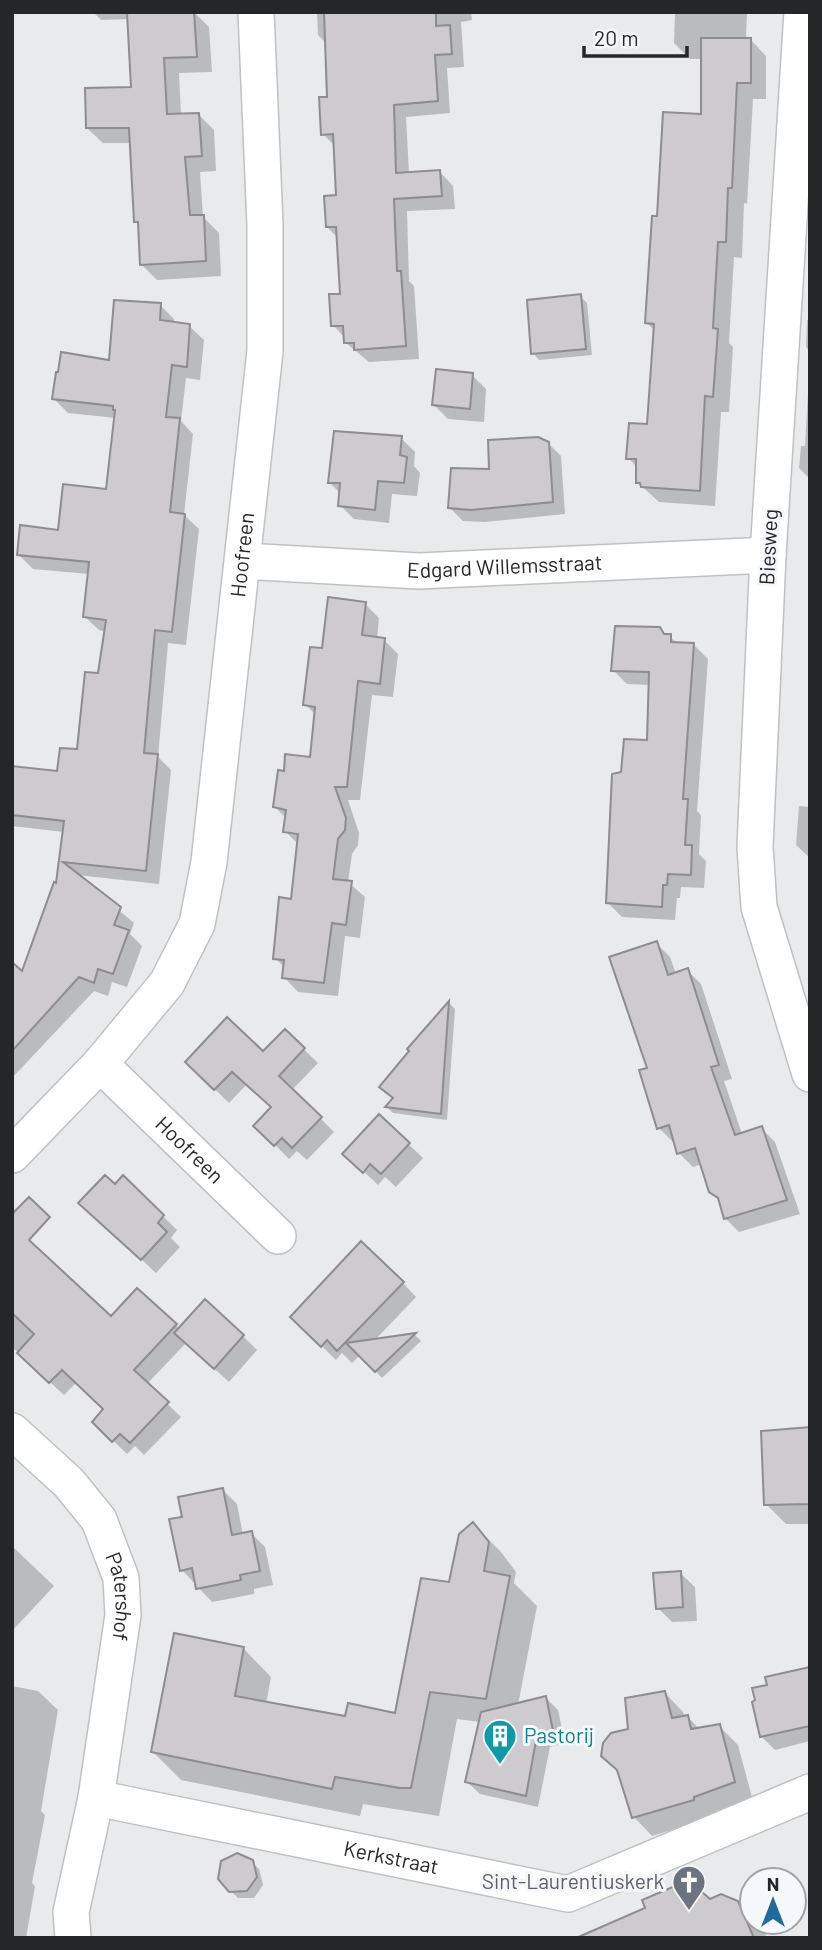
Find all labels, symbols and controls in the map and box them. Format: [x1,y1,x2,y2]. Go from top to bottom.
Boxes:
scale bar [584,14,687,58]
text: 20 m [594,25,639,50]
street label: Biesweg [753,508,782,586]
street label: Hoofreen [224,511,258,598]
street label: Edgard Willemsstraat [406,549,603,582]
street label: Hoofreen [151,1110,230,1188]
street label: Patershof [101,1548,137,1643]
building icon: Pastorij [481,1717,519,1766]
place label: Pastorij [524,1722,594,1747]
street label: Kerkstraat [342,1835,441,1878]
church icon: Sint-Laurentiuskerk [670,1863,708,1912]
north arrow [738,1866,808,1936]
place label: Sint-Laurentiuskerk [482,1868,664,1893]
text: N [767,1872,779,1895]

